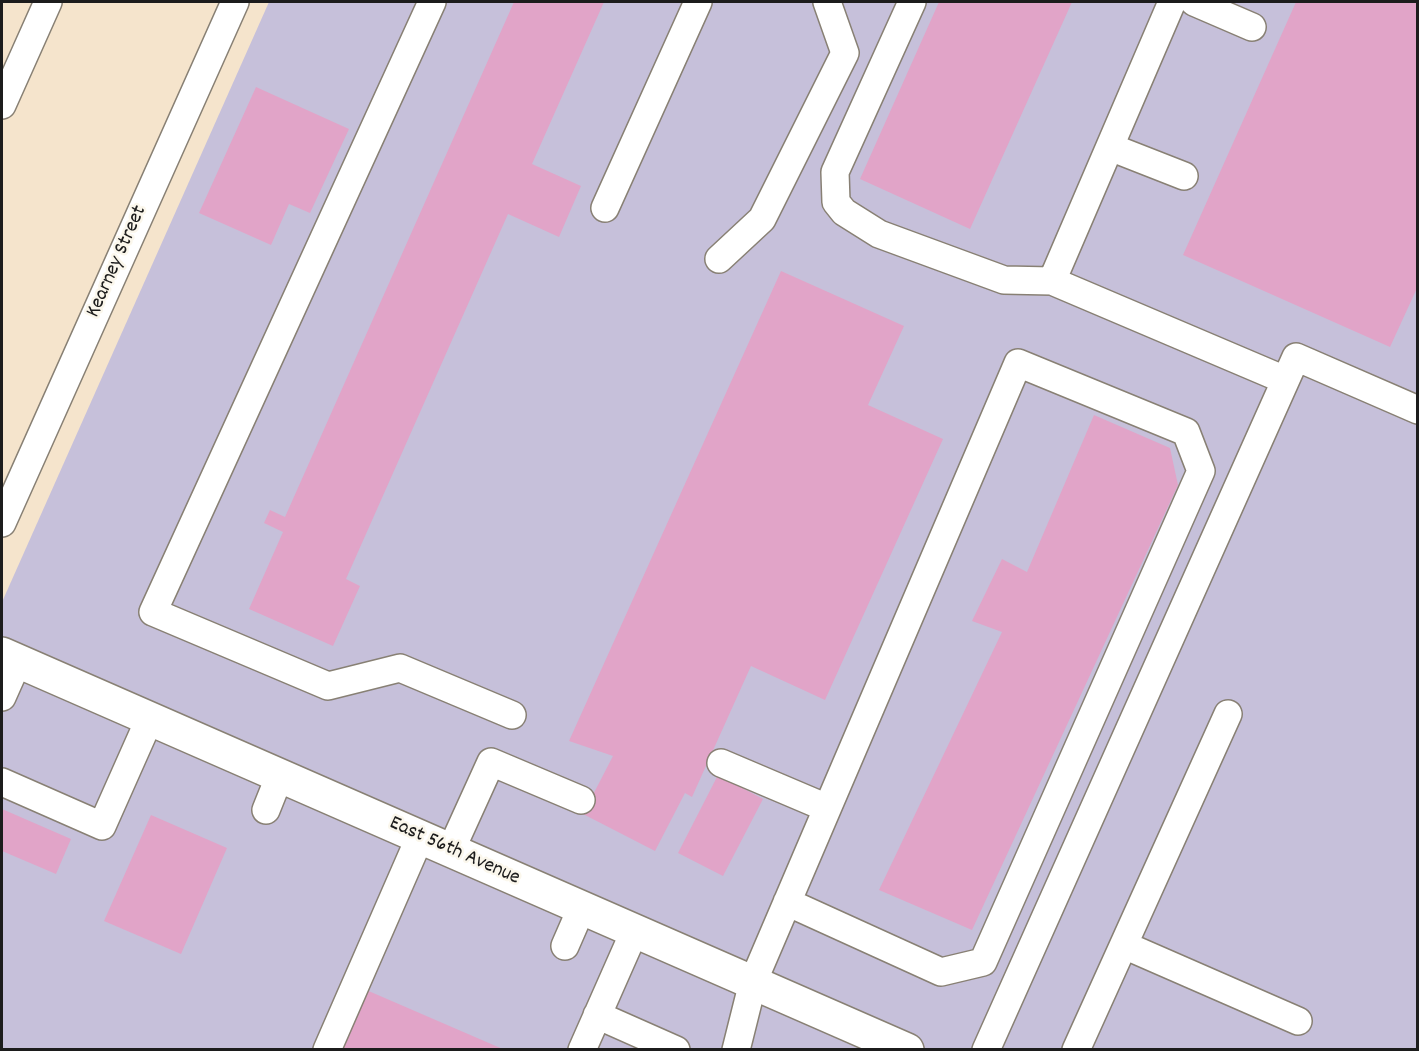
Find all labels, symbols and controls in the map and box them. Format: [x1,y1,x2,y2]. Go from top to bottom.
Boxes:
street label: Kearney Street [82,202,154,322]
street label: East 56th Avenue [385,812,523,892]

